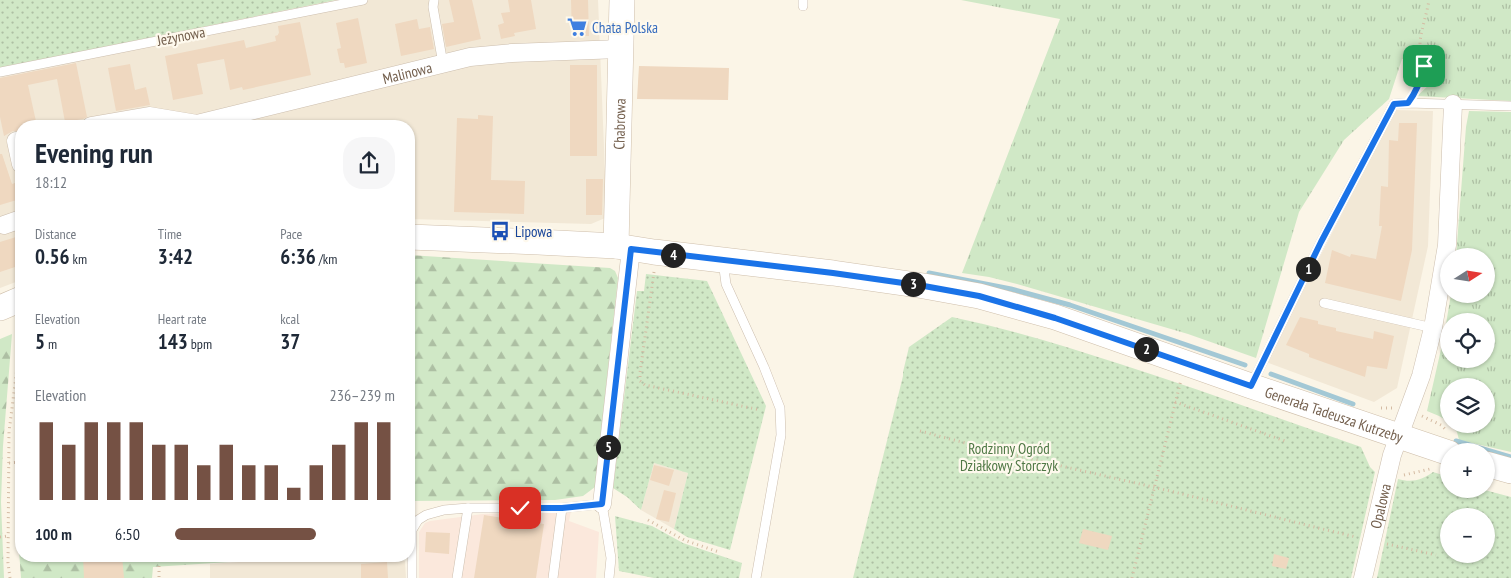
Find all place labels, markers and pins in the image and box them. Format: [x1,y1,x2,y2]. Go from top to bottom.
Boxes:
supermarket icon: Chata Polska [566,16,588,38]
place label: Chata Polska [592,18,658,37]
pin [1403,45,1445,87]
bus stop icon: Lipowa [489,220,511,242]
place label: Lipowa [515,222,552,241]
pin: 4 [660,242,686,268]
pin: 1 [1296,256,1320,282]
pin: 3 [900,272,926,296]
pin: 2 [1134,336,1158,362]
pin: 5 [596,434,620,460]
pin [499,487,541,529]

